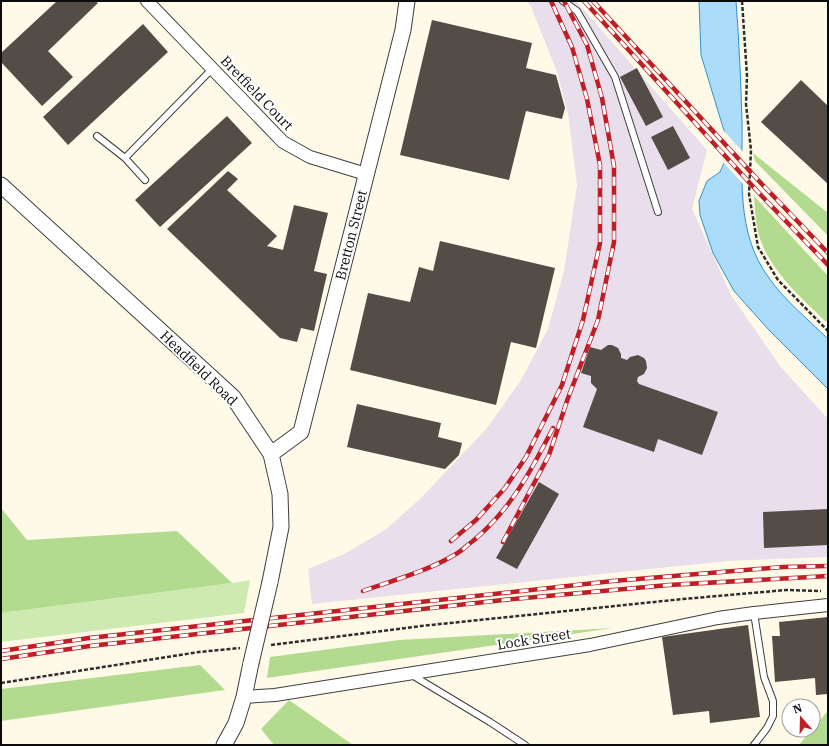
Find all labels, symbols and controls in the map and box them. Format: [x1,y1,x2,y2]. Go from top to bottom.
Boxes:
street label: Bretfield Court [217,52,297,134]
street label: Bretton Street [331,188,371,282]
street label: Headfield Road [157,327,242,410]
street label: Lock Street [496,624,572,654]
north arrow [781,698,821,738]
text: N [791,700,804,717]

